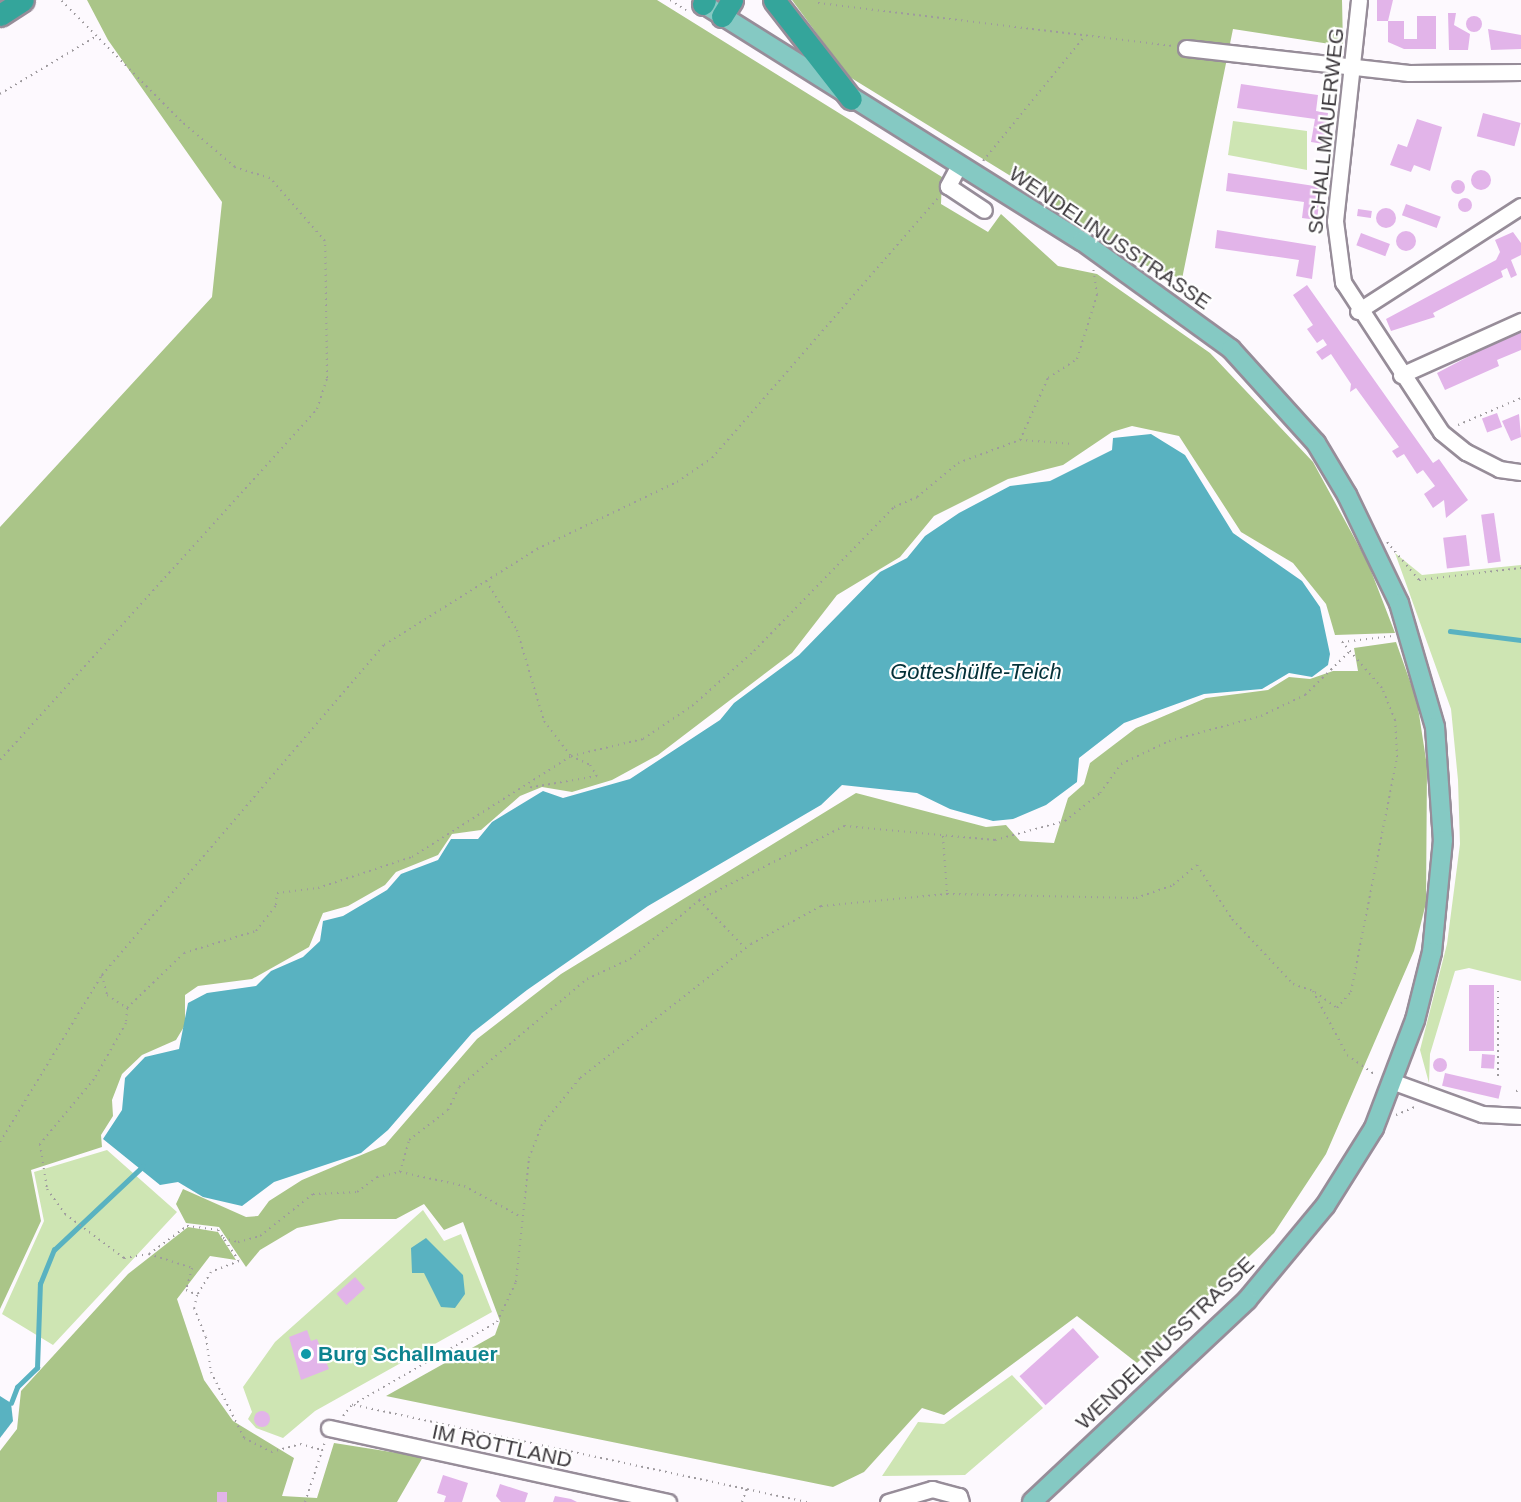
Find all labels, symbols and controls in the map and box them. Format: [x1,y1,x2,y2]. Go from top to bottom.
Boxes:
street label: SCHALLMAUERWEG [1303,27,1349,235]
street label: WENDELINUSSTRASSE [1004,161,1216,315]
water label: Gotteshülfe-Teich [890,659,1062,685]
street label: WENDELINUSSTRASSE [1071,1251,1259,1435]
place label: Burg Schallmauer [318,1341,498,1367]
marker: Burg Schallmauer [299,1347,313,1361]
street label: IM ROTTLAND [430,1419,574,1473]

